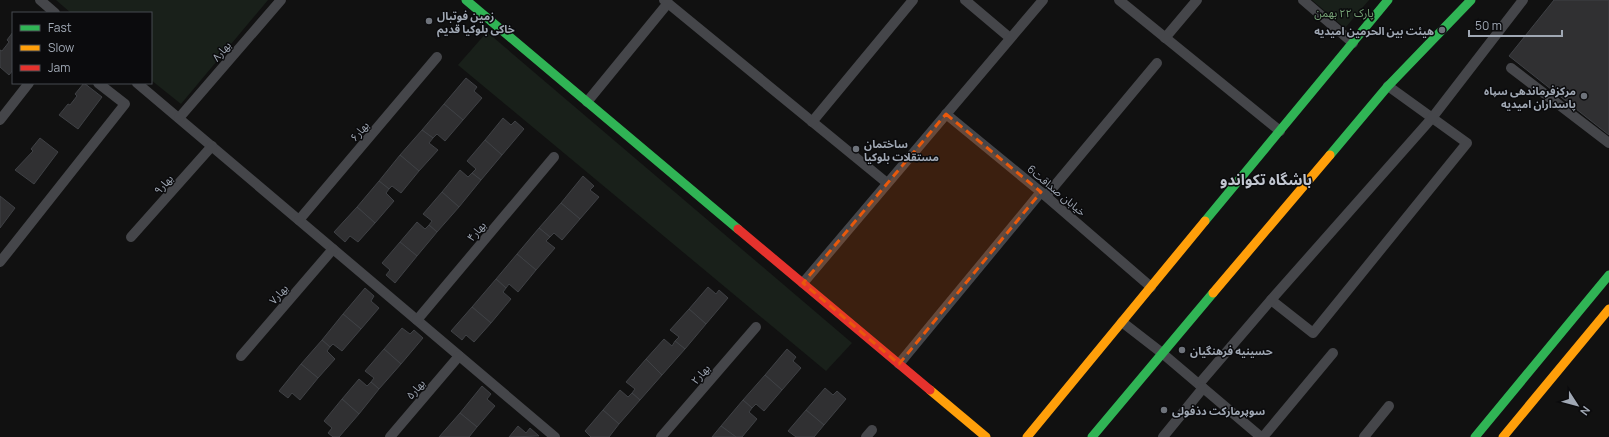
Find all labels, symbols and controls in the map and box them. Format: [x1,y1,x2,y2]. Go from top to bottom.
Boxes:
park label: پارک ۲۲ بهمن [1314,5,1374,21]
place label: زمین فوتبال خاکی بلوکیا قدیم [437,8,515,38]
legend [12,12,152,84]
scale bar [1469,12,1562,38]
marker: زمین فوتبال خاکی بلوکیا قدیم [424,16,434,26]
text: 50 m [1475,17,1502,34]
text: Fast [48,19,72,36]
place label: هیئت بین الحرمین امیدیه [1314,23,1434,38]
marker: هیئت بین الحرمین امیدیه [1437,25,1447,35]
street label: بهار۸ [208,38,234,64]
text: Slow [48,39,74,56]
text: Jam [48,59,70,76]
place label: مرکزفرماندهی سپاه پاسداران امیدیه [1484,83,1576,111]
marker: مرکزفرماندهی سپاه پاسداران امیدیه [1579,91,1589,101]
street label: بهار۶ [346,118,372,144]
place label: ساختمان مستقلات بلوکیا [864,136,939,164]
marker: ساختمان مستقلات بلوکیا [851,144,861,154]
street label: خیابان صداقت6 [1025,161,1090,219]
district label: باشگاه تکواندو [1220,169,1312,190]
street label: بهار۹ [150,171,176,197]
street label: بهار۴ [463,218,489,244]
street label: بهار۷ [265,281,291,307]
place label: حسینیه فرهنگیان [1190,343,1273,358]
marker: حسینیه فرهنگیان [1177,345,1187,355]
street label: بهار۲ [687,361,713,387]
street label: بهار۵ [402,376,428,402]
north arrow [1557,385,1597,425]
place label: سوپرمارکت دذفولی [1172,403,1265,418]
text: N [1577,404,1594,419]
marker: سوپرمارکت دذفولی [1159,405,1169,415]

